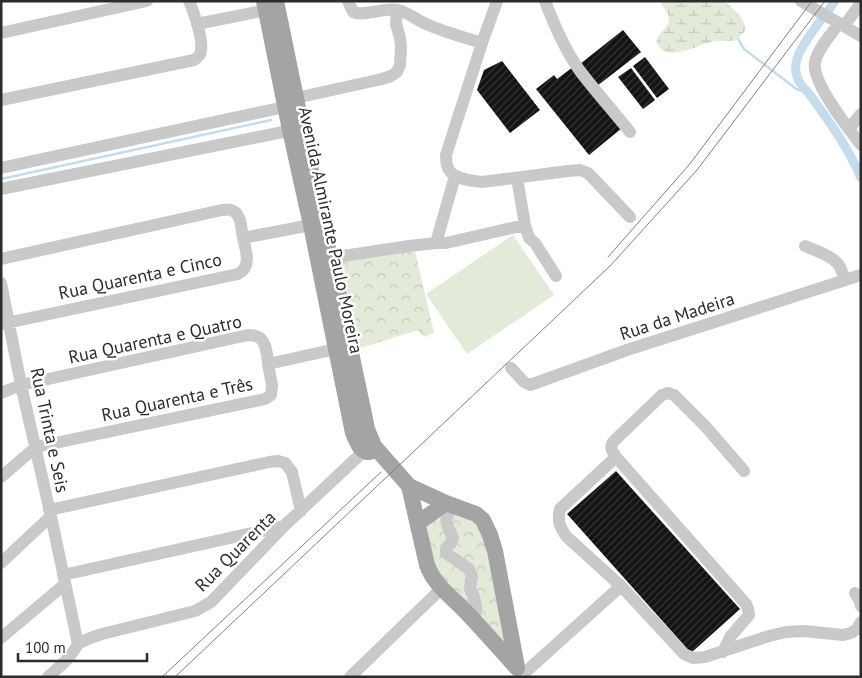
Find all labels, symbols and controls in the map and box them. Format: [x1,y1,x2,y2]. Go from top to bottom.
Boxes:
street label: Avenida Almirante Paulo Moreira [294,104,368,356]
street label: Rua Quarenta e Cinco [56,247,224,305]
street label: Rua da Madeira [617,287,737,345]
street label: Rua Quarenta e Quatro [66,309,244,369]
street label: Rua Trinta e Seis [26,365,74,495]
street label: Rua Quarenta e Três [99,372,255,426]
street label: Rua Quarenta [190,506,280,596]
scale bar [18,630,146,662]
text: 100 m [25,638,66,657]

